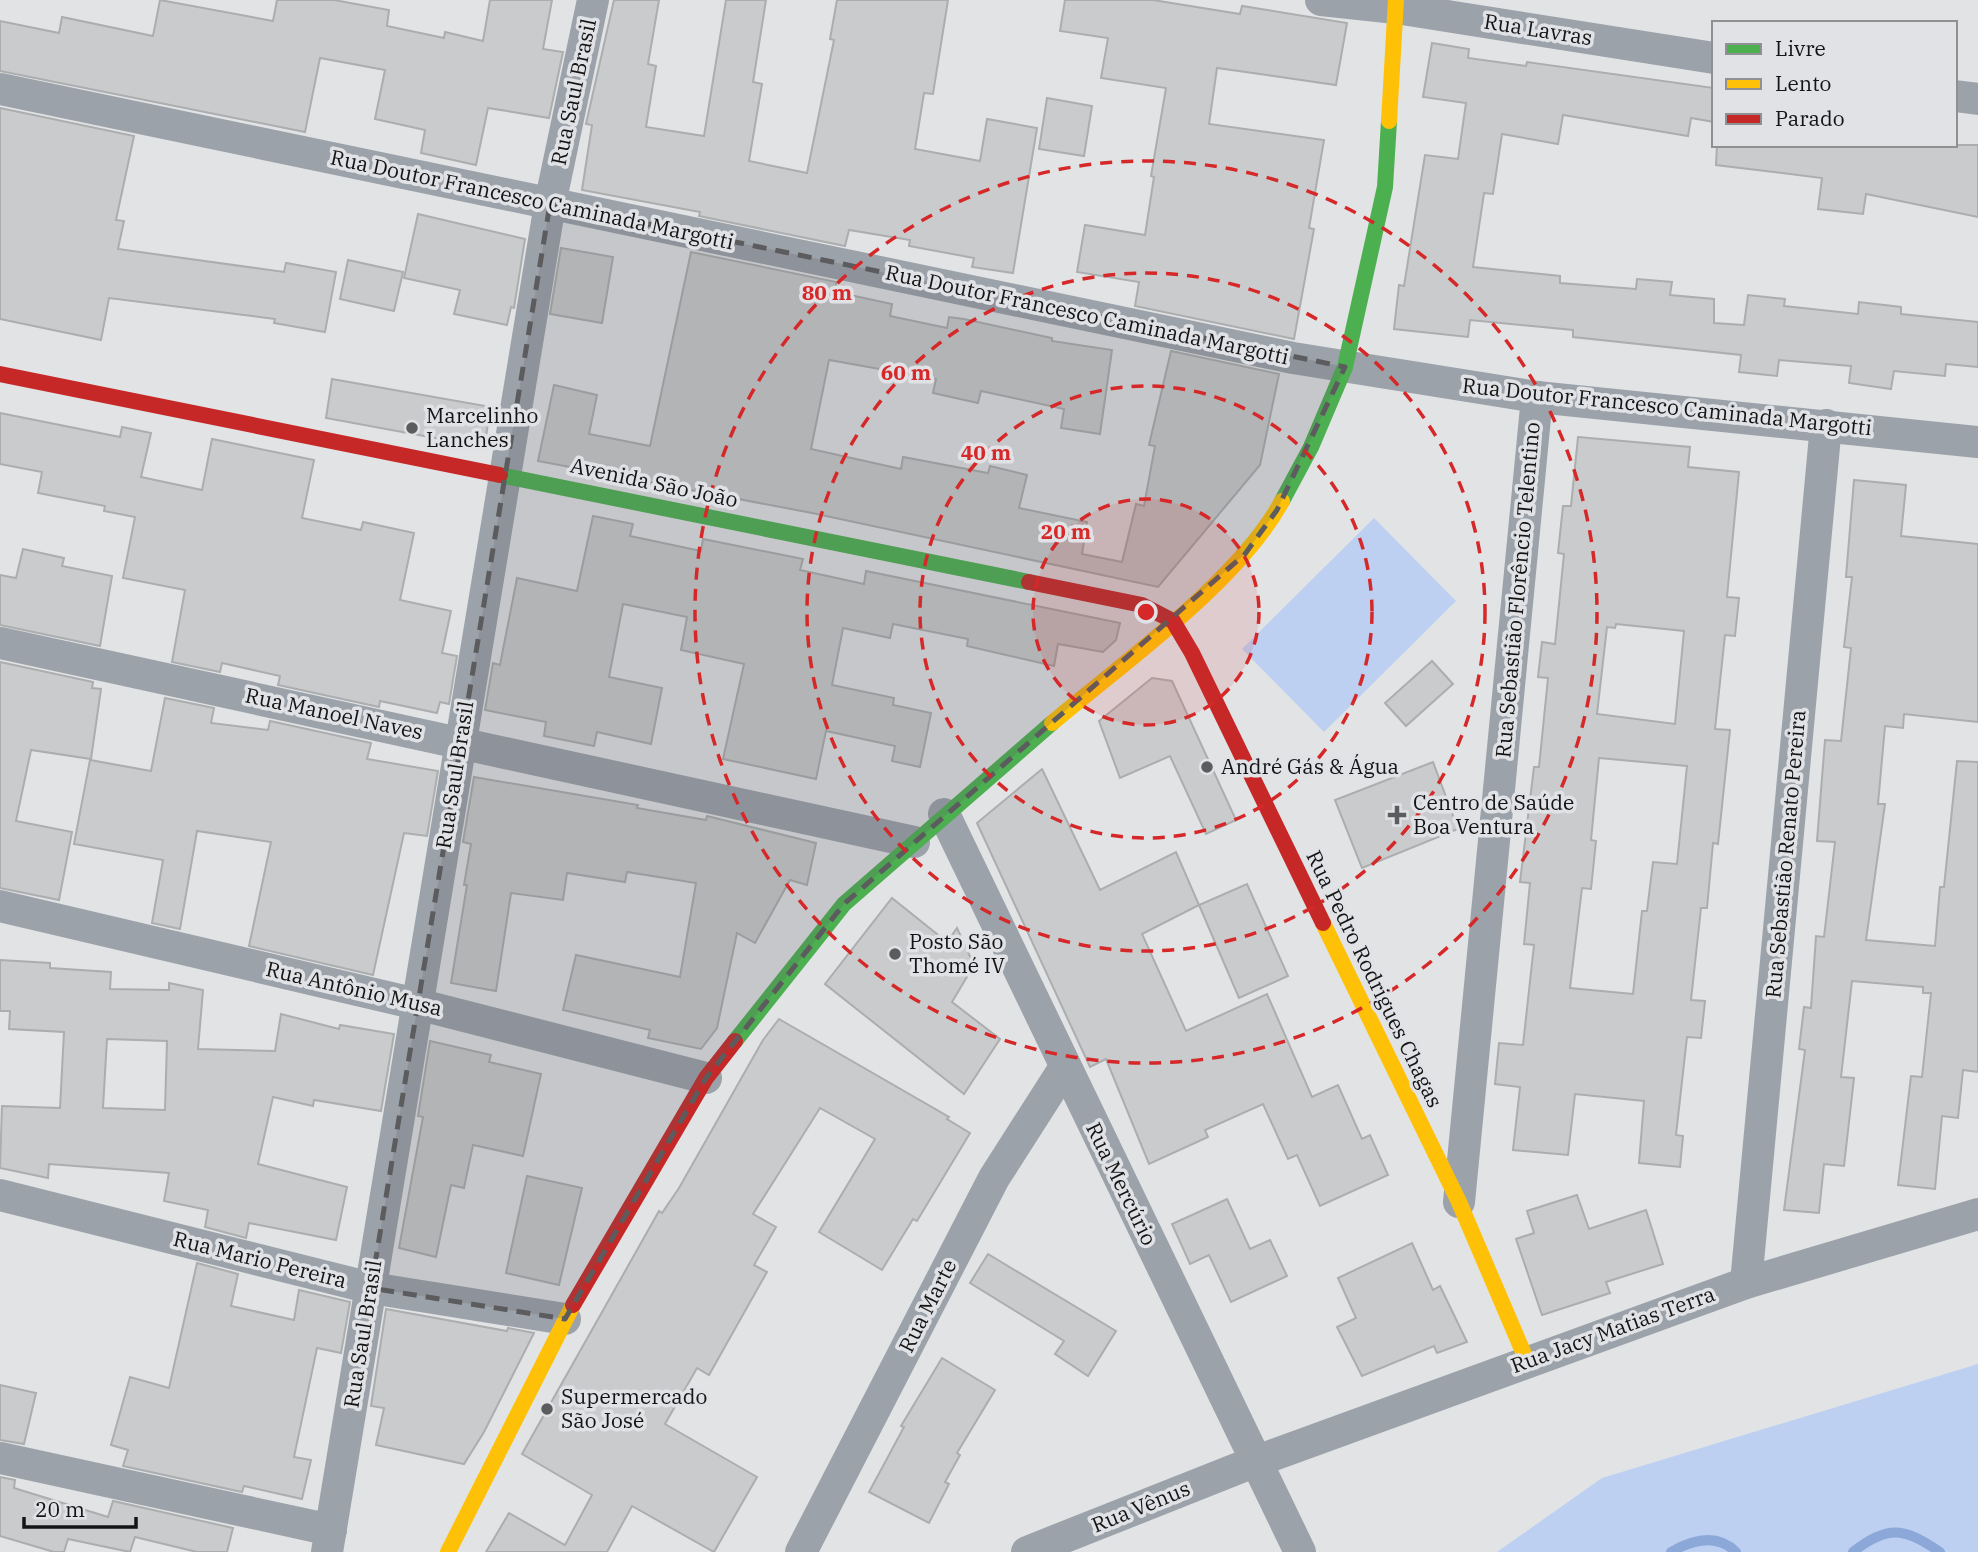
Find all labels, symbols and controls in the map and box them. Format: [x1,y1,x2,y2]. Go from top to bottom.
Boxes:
street label: Rua Lavras [1482,7,1594,51]
street label: Rua Saul Brasil [544,16,602,168]
legend [1712,21,1957,147]
text: Livre [1775,34,1826,62]
text: Lento [1775,69,1831,97]
text: Parado [1775,104,1845,132]
street label: Rua Doutor Francesco Caminada Margotti [328,143,736,256]
street label: Rua Doutor Francesco Caminada Margotti [883,258,1291,371]
text: 80 m [802,278,852,306]
text: 60 m [881,358,931,386]
street label: Rua Doutor Francesco Caminada Margotti [1461,371,1873,441]
place label: Marcelinho Lanches [426,401,538,453]
marker: Marcelinho Lanches [404,420,420,436]
street label: Rua Sebastião Florêncio Telentino [1488,421,1546,759]
text: 40 m [961,438,1011,466]
street label: Avenida São João [568,451,741,513]
text: 20 m [1041,517,1091,545]
centre of rings [1134,600,1158,624]
street label: Rua Manoel Naves [243,681,426,746]
street label: Rua Saul Brasil [429,699,480,851]
street label: Rua Sebastião Renato Pereira [1758,709,1812,999]
place label: André Gás & Água [1221,752,1399,780]
marker: André Gás & Água [1199,759,1215,775]
place label: Centro de Saúde Boa Ventura [1413,788,1574,840]
marker: Centro de Saúde Boa Ventura [1387,805,1407,825]
street label: Rua Pedro Rodrigues Chagas [1300,845,1449,1112]
place label: Posto São Thomé IV [909,927,1005,979]
marker: Posto São Thomé IV [887,946,903,962]
street label: Rua Antônio Musa [263,954,445,1022]
street label: Rua Mercúrio [1080,1117,1164,1250]
street label: Rua Mario Pereira [171,1224,350,1294]
street label: Rua Marte [892,1254,963,1357]
street label: Rua Saul Brasil [337,1258,388,1410]
street label: Rua Jacy Matias Terra [1507,1279,1719,1379]
place label: Supermercado São José [561,1382,707,1434]
marker: Supermercado São José [539,1401,555,1417]
street label: Rua Vênus [1087,1474,1194,1539]
scale bar [24,1486,136,1530]
text: 20 m [35,1495,85,1523]

